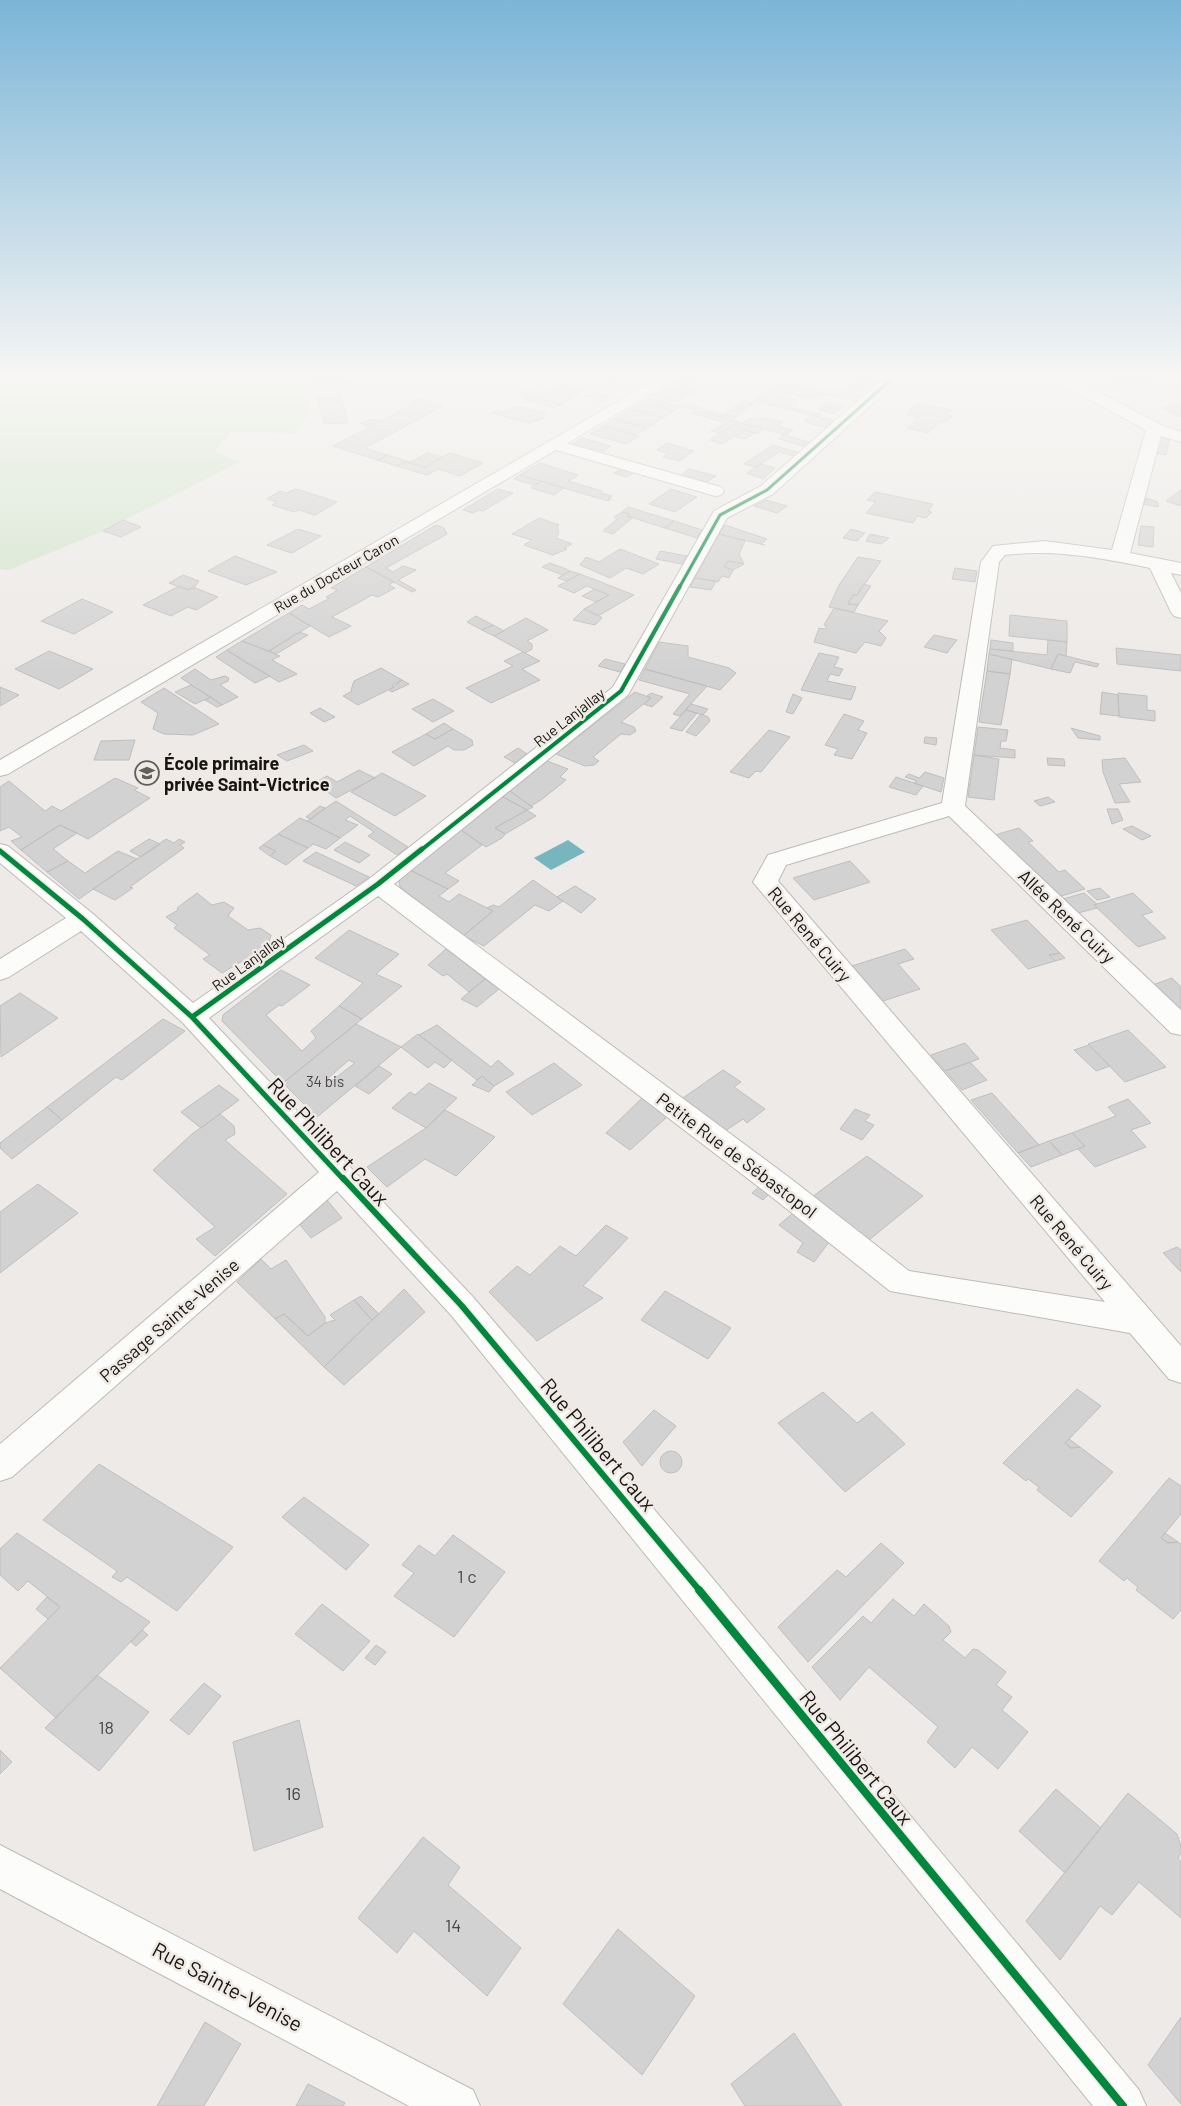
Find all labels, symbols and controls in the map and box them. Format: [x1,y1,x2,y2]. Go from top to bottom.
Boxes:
street label: Rue du Docteur Caron [271,530,401,616]
street label: Rue Lanjallay [530,684,608,750]
place label: École primaire privée Saint-Victrice [164,752,330,795]
school or university icon: École primaire privée Saint-Victrice [134,760,160,786]
street label: Allée René Cuiry [1014,864,1120,968]
street label: Rue René Cuiry [764,882,856,986]
street label: Rue Lanjallay [208,930,288,994]
street label: Rue Philibert Caux [263,1072,395,1210]
house number: 34 bis [306,1072,344,1090]
street label: Petite Rue de Sébastopol [653,1088,821,1222]
street label: Rue René Cuiry [1026,1190,1118,1294]
street label: Passage Sainte-Venise [95,1253,243,1387]
street label: Rue Philibert Caux [536,1372,662,1516]
house number: 1 c [457,1565,477,1587]
street label: Rue Philibert Caux [795,1685,919,1829]
house number: 18 [98,1716,114,1738]
house number: 16 [285,1782,301,1804]
house number: 14 [445,1914,461,1936]
street label: Rue Sainte-Venise [149,1936,307,2036]

